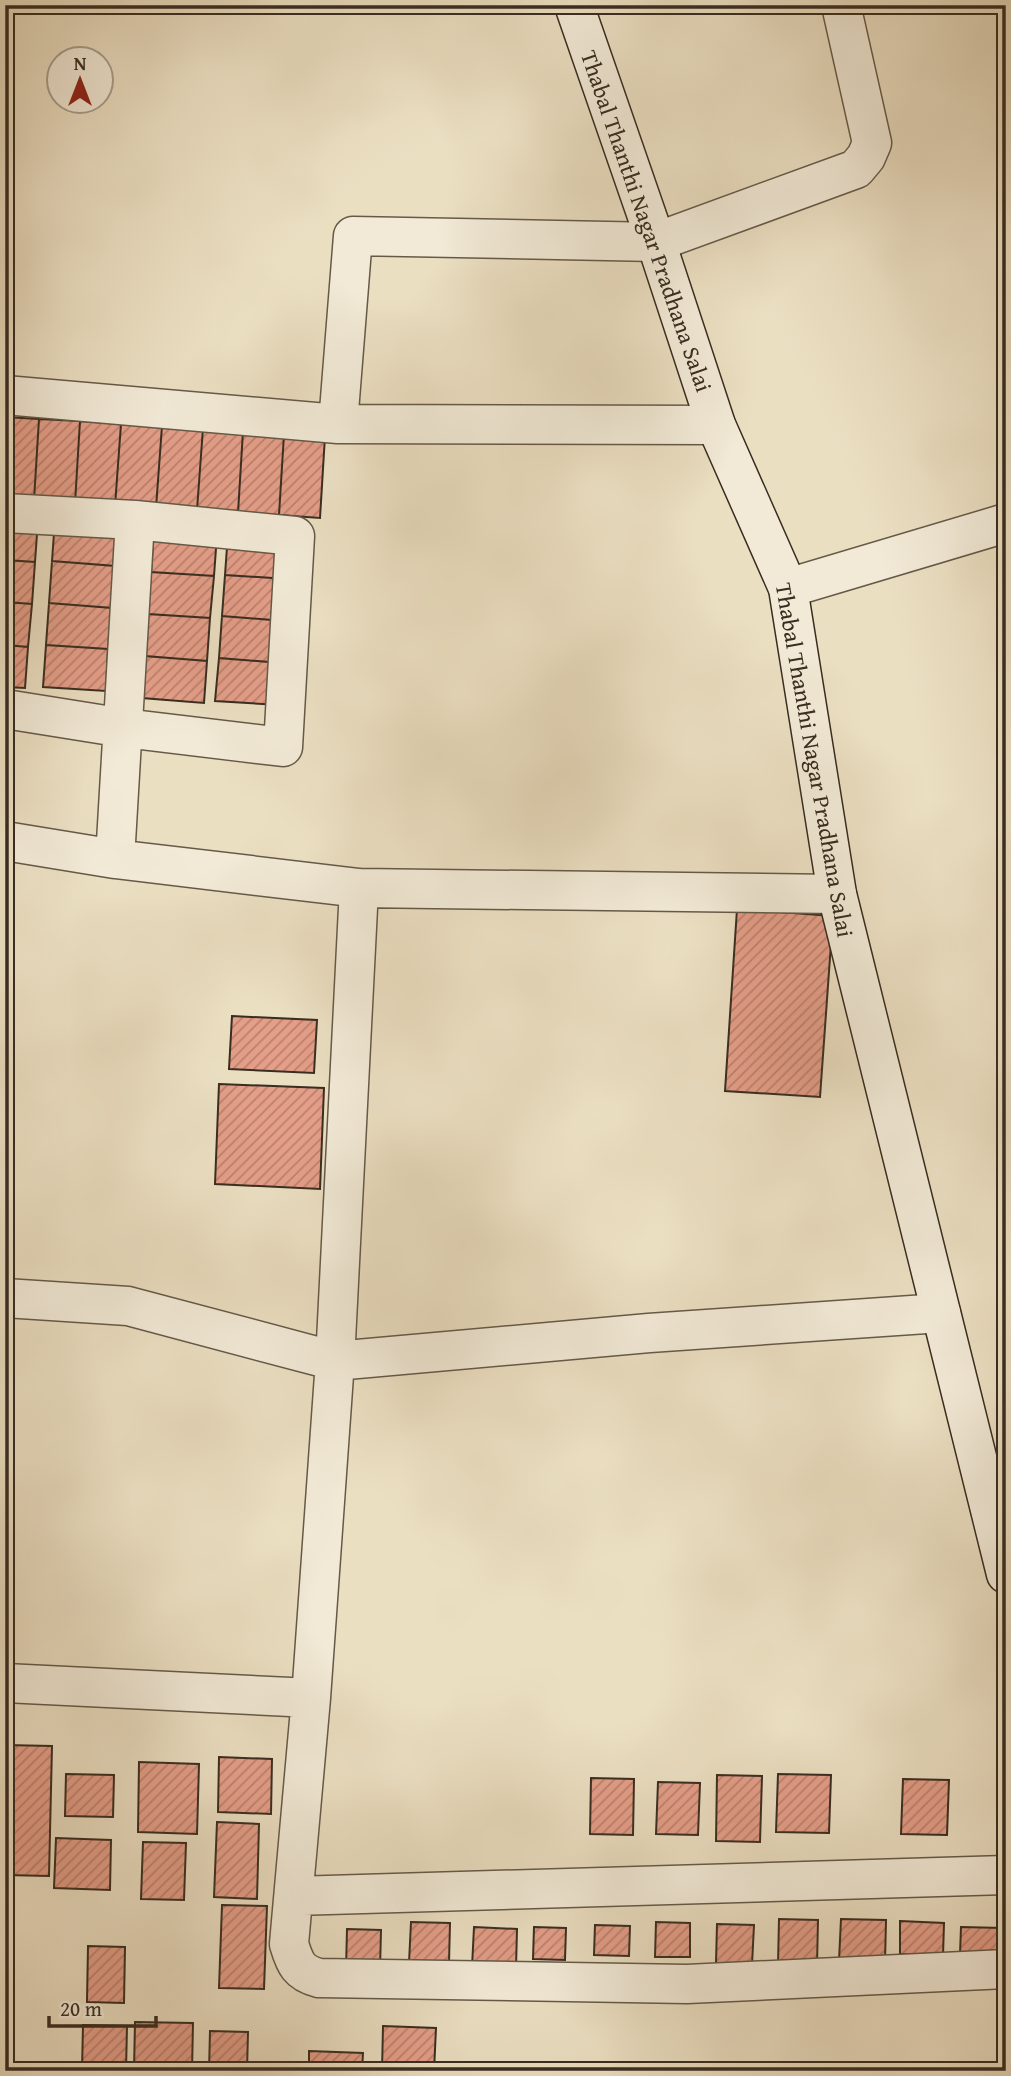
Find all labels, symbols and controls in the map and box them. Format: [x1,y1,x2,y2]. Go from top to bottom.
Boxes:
north arrow [46,46,116,116]
street label: Thabal Thanthi Nagar Pradhana Salai [573,46,721,396]
text: N [74,49,87,77]
street label: Thabal Thanthi Nagar Pradhana Salai [768,580,862,940]
scale bar [49,1985,156,2029]
text: 20 m [60,1993,102,2024]

